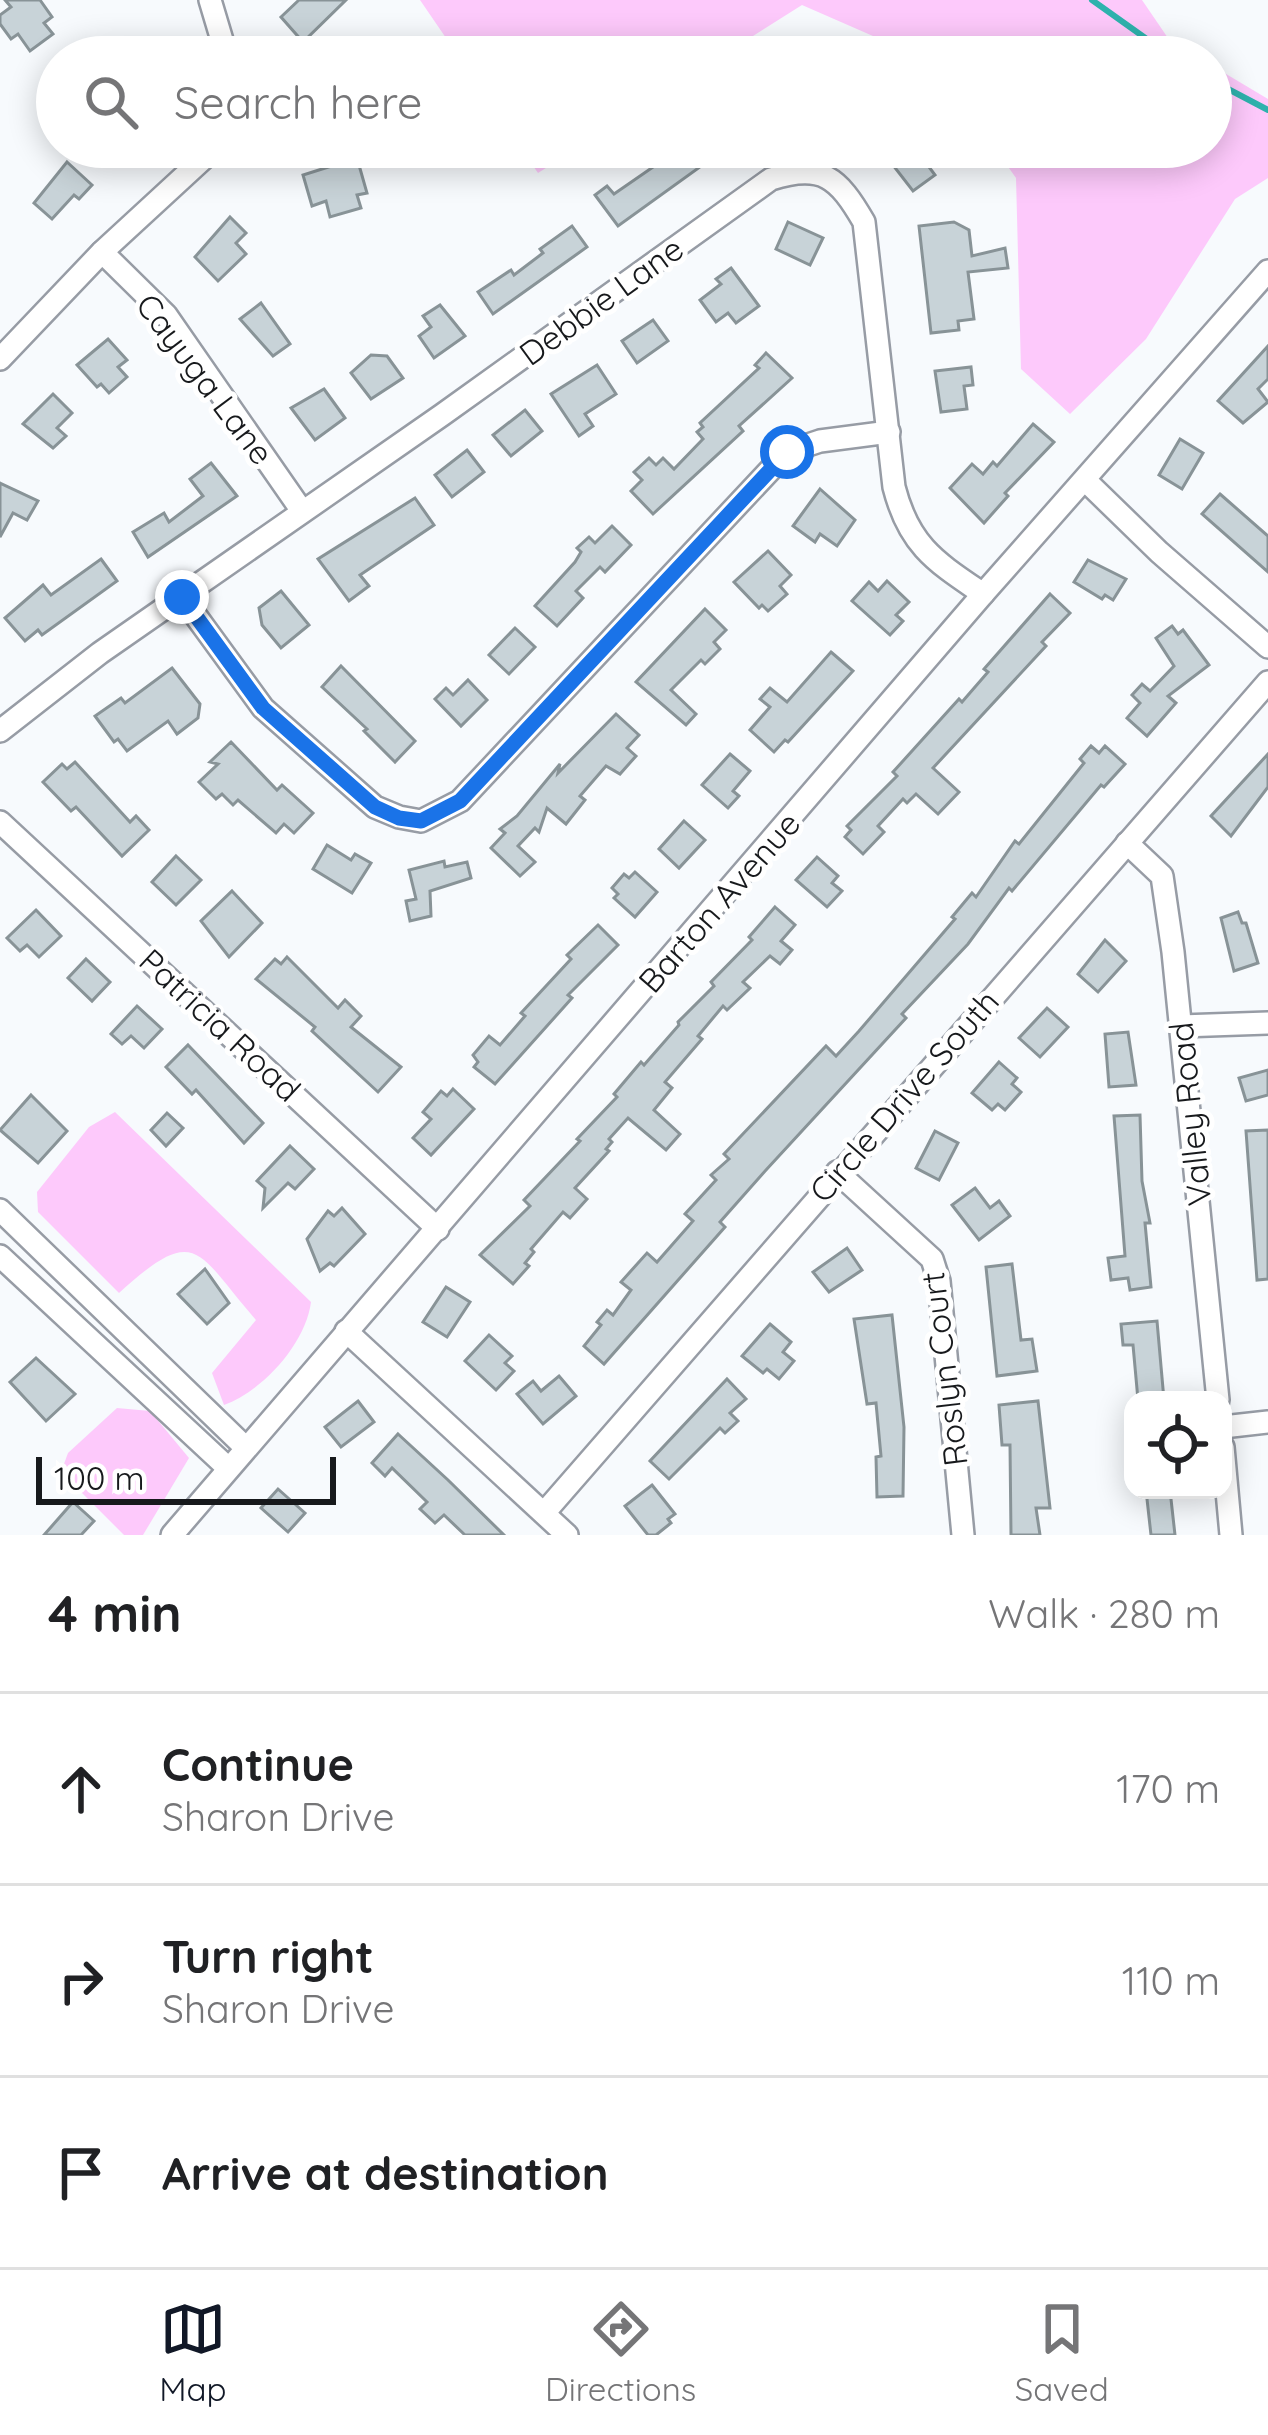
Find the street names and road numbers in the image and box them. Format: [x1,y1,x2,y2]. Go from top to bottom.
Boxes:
street label: Debbie Lane [511,227,691,374]
street label: Cayuga Lane [128,285,283,472]
street label: Barton Avenue [629,803,808,1000]
street label: Patricia Road [131,940,309,1110]
street label: Circle Drive South [800,981,1007,1210]
street label: Valley Road [1159,1020,1220,1208]
street label: Roslyn Court [911,1270,976,1469]

